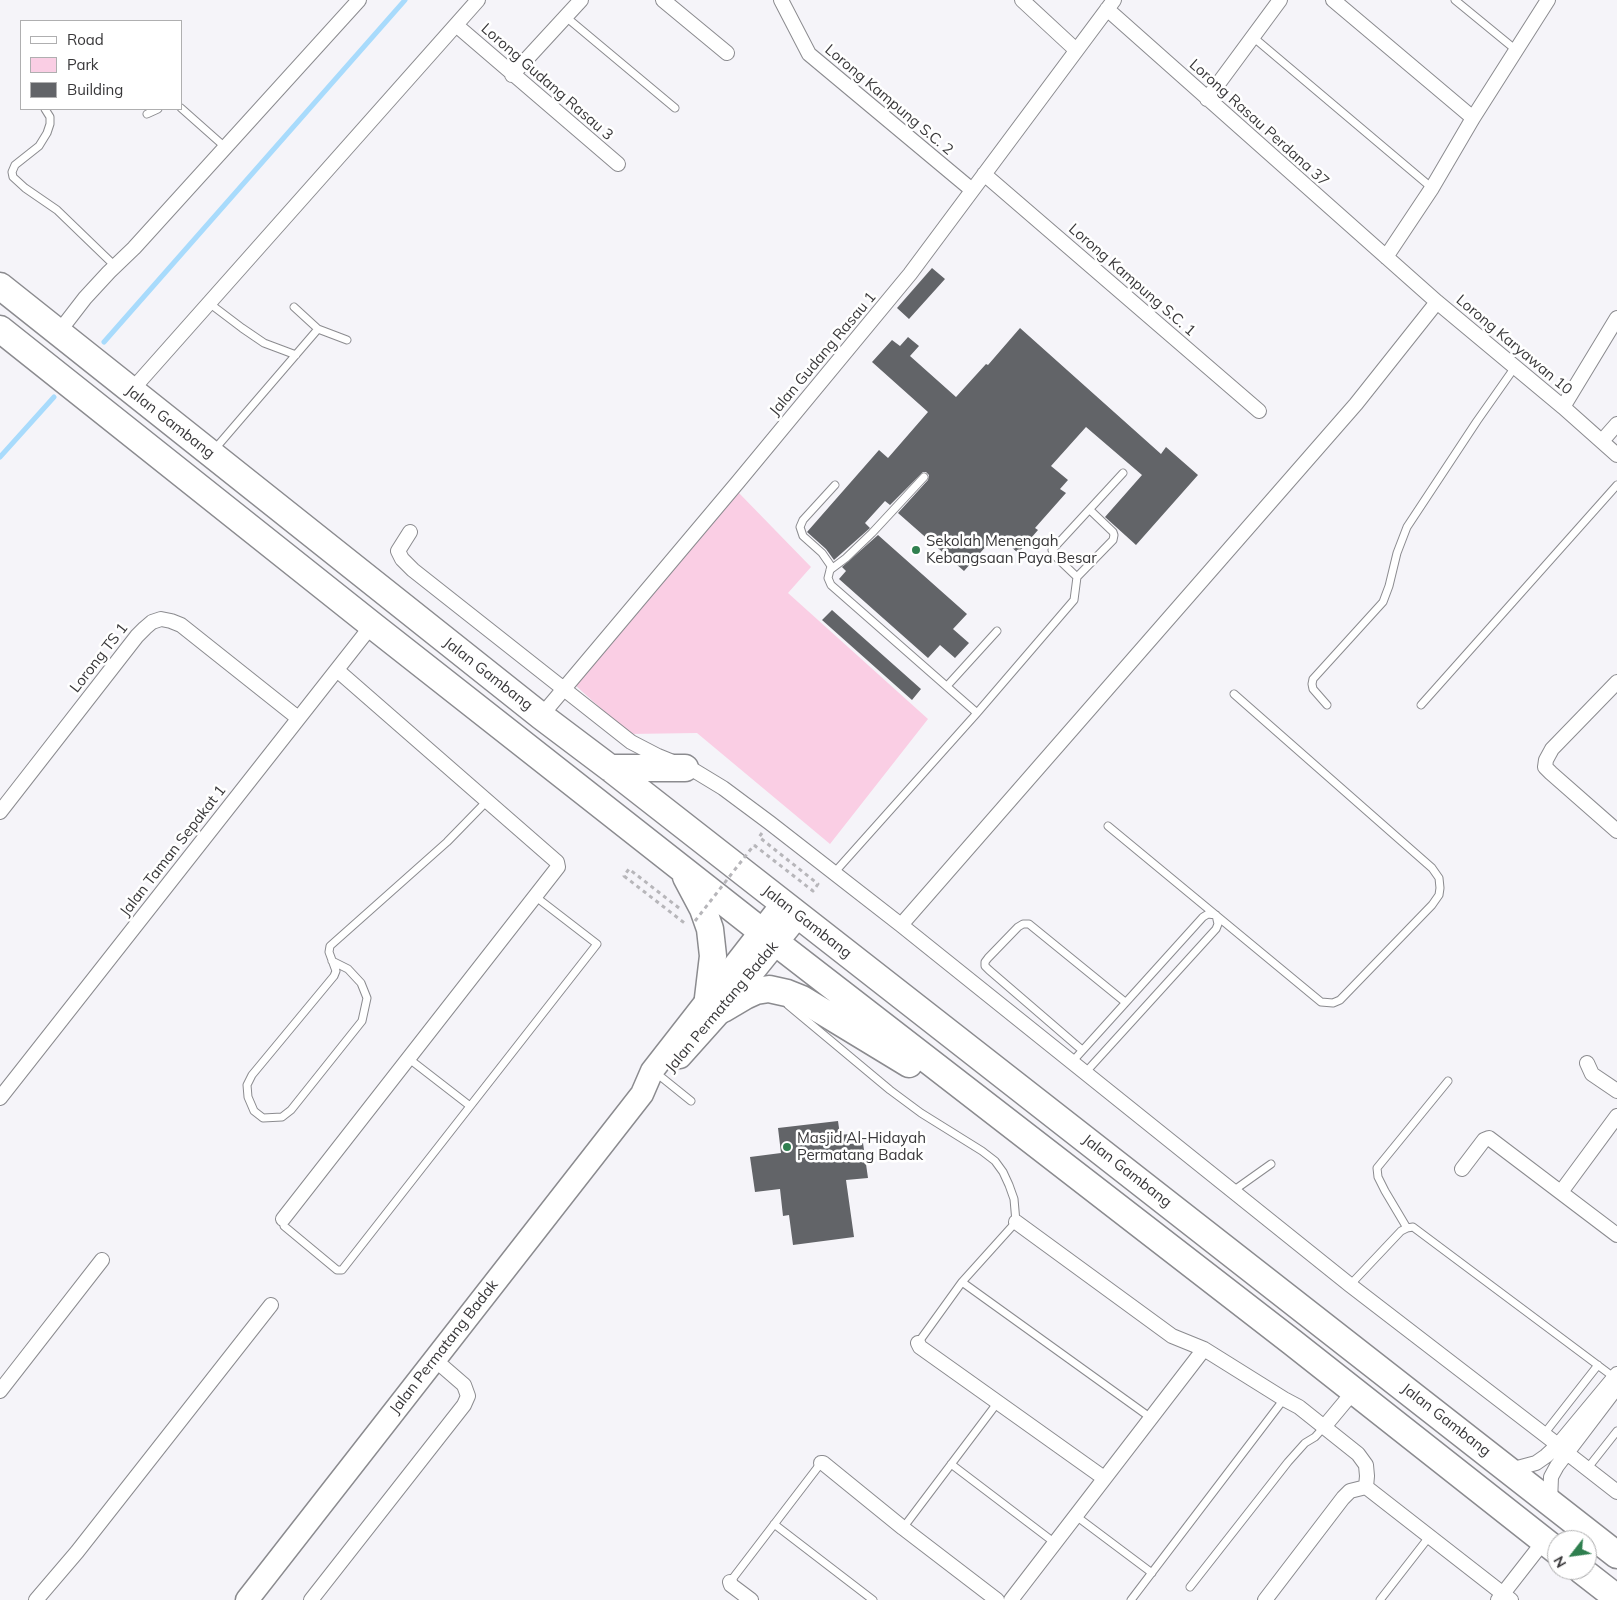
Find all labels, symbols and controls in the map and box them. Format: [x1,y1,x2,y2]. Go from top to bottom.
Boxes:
legend [20,20,182,110]
street label: Lorong Gudang Rasau 3 [477,20,617,144]
text: Road [67,30,104,49]
street label: Lorong Kampung S.C. 2 [821,41,957,159]
text: Park [67,55,99,74]
street label: Lorong Rasau Perdana 37 [1186,56,1332,190]
text: Building [67,80,123,99]
street label: Lorong Kampung S.C. 1 [1065,220,1199,340]
street label: Jalan Gudang Rasau 1 [766,288,880,420]
street label: Lorong Karyawan 10 [1452,291,1576,399]
street label: Jalan Gambang [122,382,218,462]
place label: Sekolah Menengah Kebangsaan Paya Besar [926,532,1097,567]
marker: Sekolah Menengah Kebangsaan Paya Besar [910,544,922,556]
street label: Lorong TS 1 [66,620,132,696]
street label: Jalan Gambang [440,634,536,714]
street label: Jalan Taman Sepakat 1 [116,782,230,920]
street label: Jalan Gambang [759,882,855,962]
street label: Jalan Permatang Badak [662,938,782,1076]
place label: Masjid Al-Hidayah Permatang Badak [797,1129,926,1164]
street label: Jalan Gambang [1079,1131,1175,1211]
marker: Masjid Al-Hidayah Permatang Badak [781,1141,793,1153]
street label: Jalan Permatang Badak [386,1276,502,1418]
street label: Jalan Gambang [1398,1380,1494,1460]
north arrow [1547,1530,1597,1580]
text: N [1549,1553,1570,1571]

